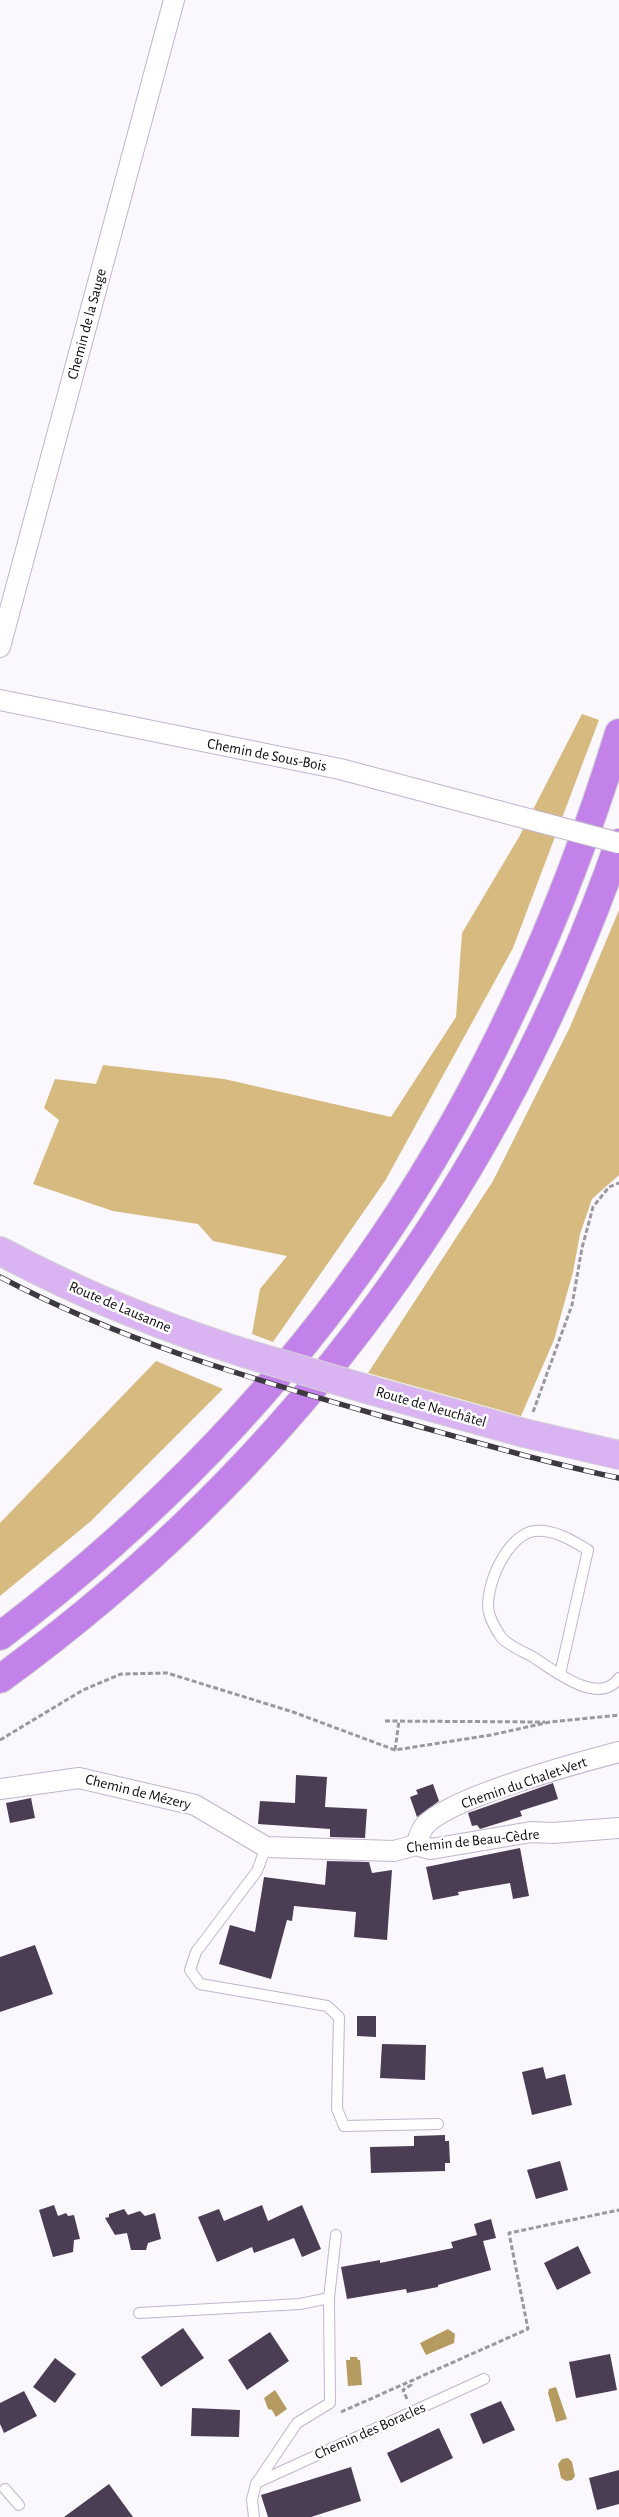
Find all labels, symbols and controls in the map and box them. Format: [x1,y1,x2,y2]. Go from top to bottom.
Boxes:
street label: Chemin de la Sauge [64,267,110,381]
street label: Chemin de Sous-Bois [206,735,328,775]
street label: Route de Lausanne [66,1277,174,1337]
street label: Route de Neuchâtel [374,1383,488,1431]
street label: Chemin du Chalet-Vert [459,1753,589,1813]
street label: Chemin de Mézery [83,1770,193,1814]
street label: Chemin de Beau-Cèdre [406,1825,540,1857]
street label: Chemin des Boracles [312,2398,428,2464]

